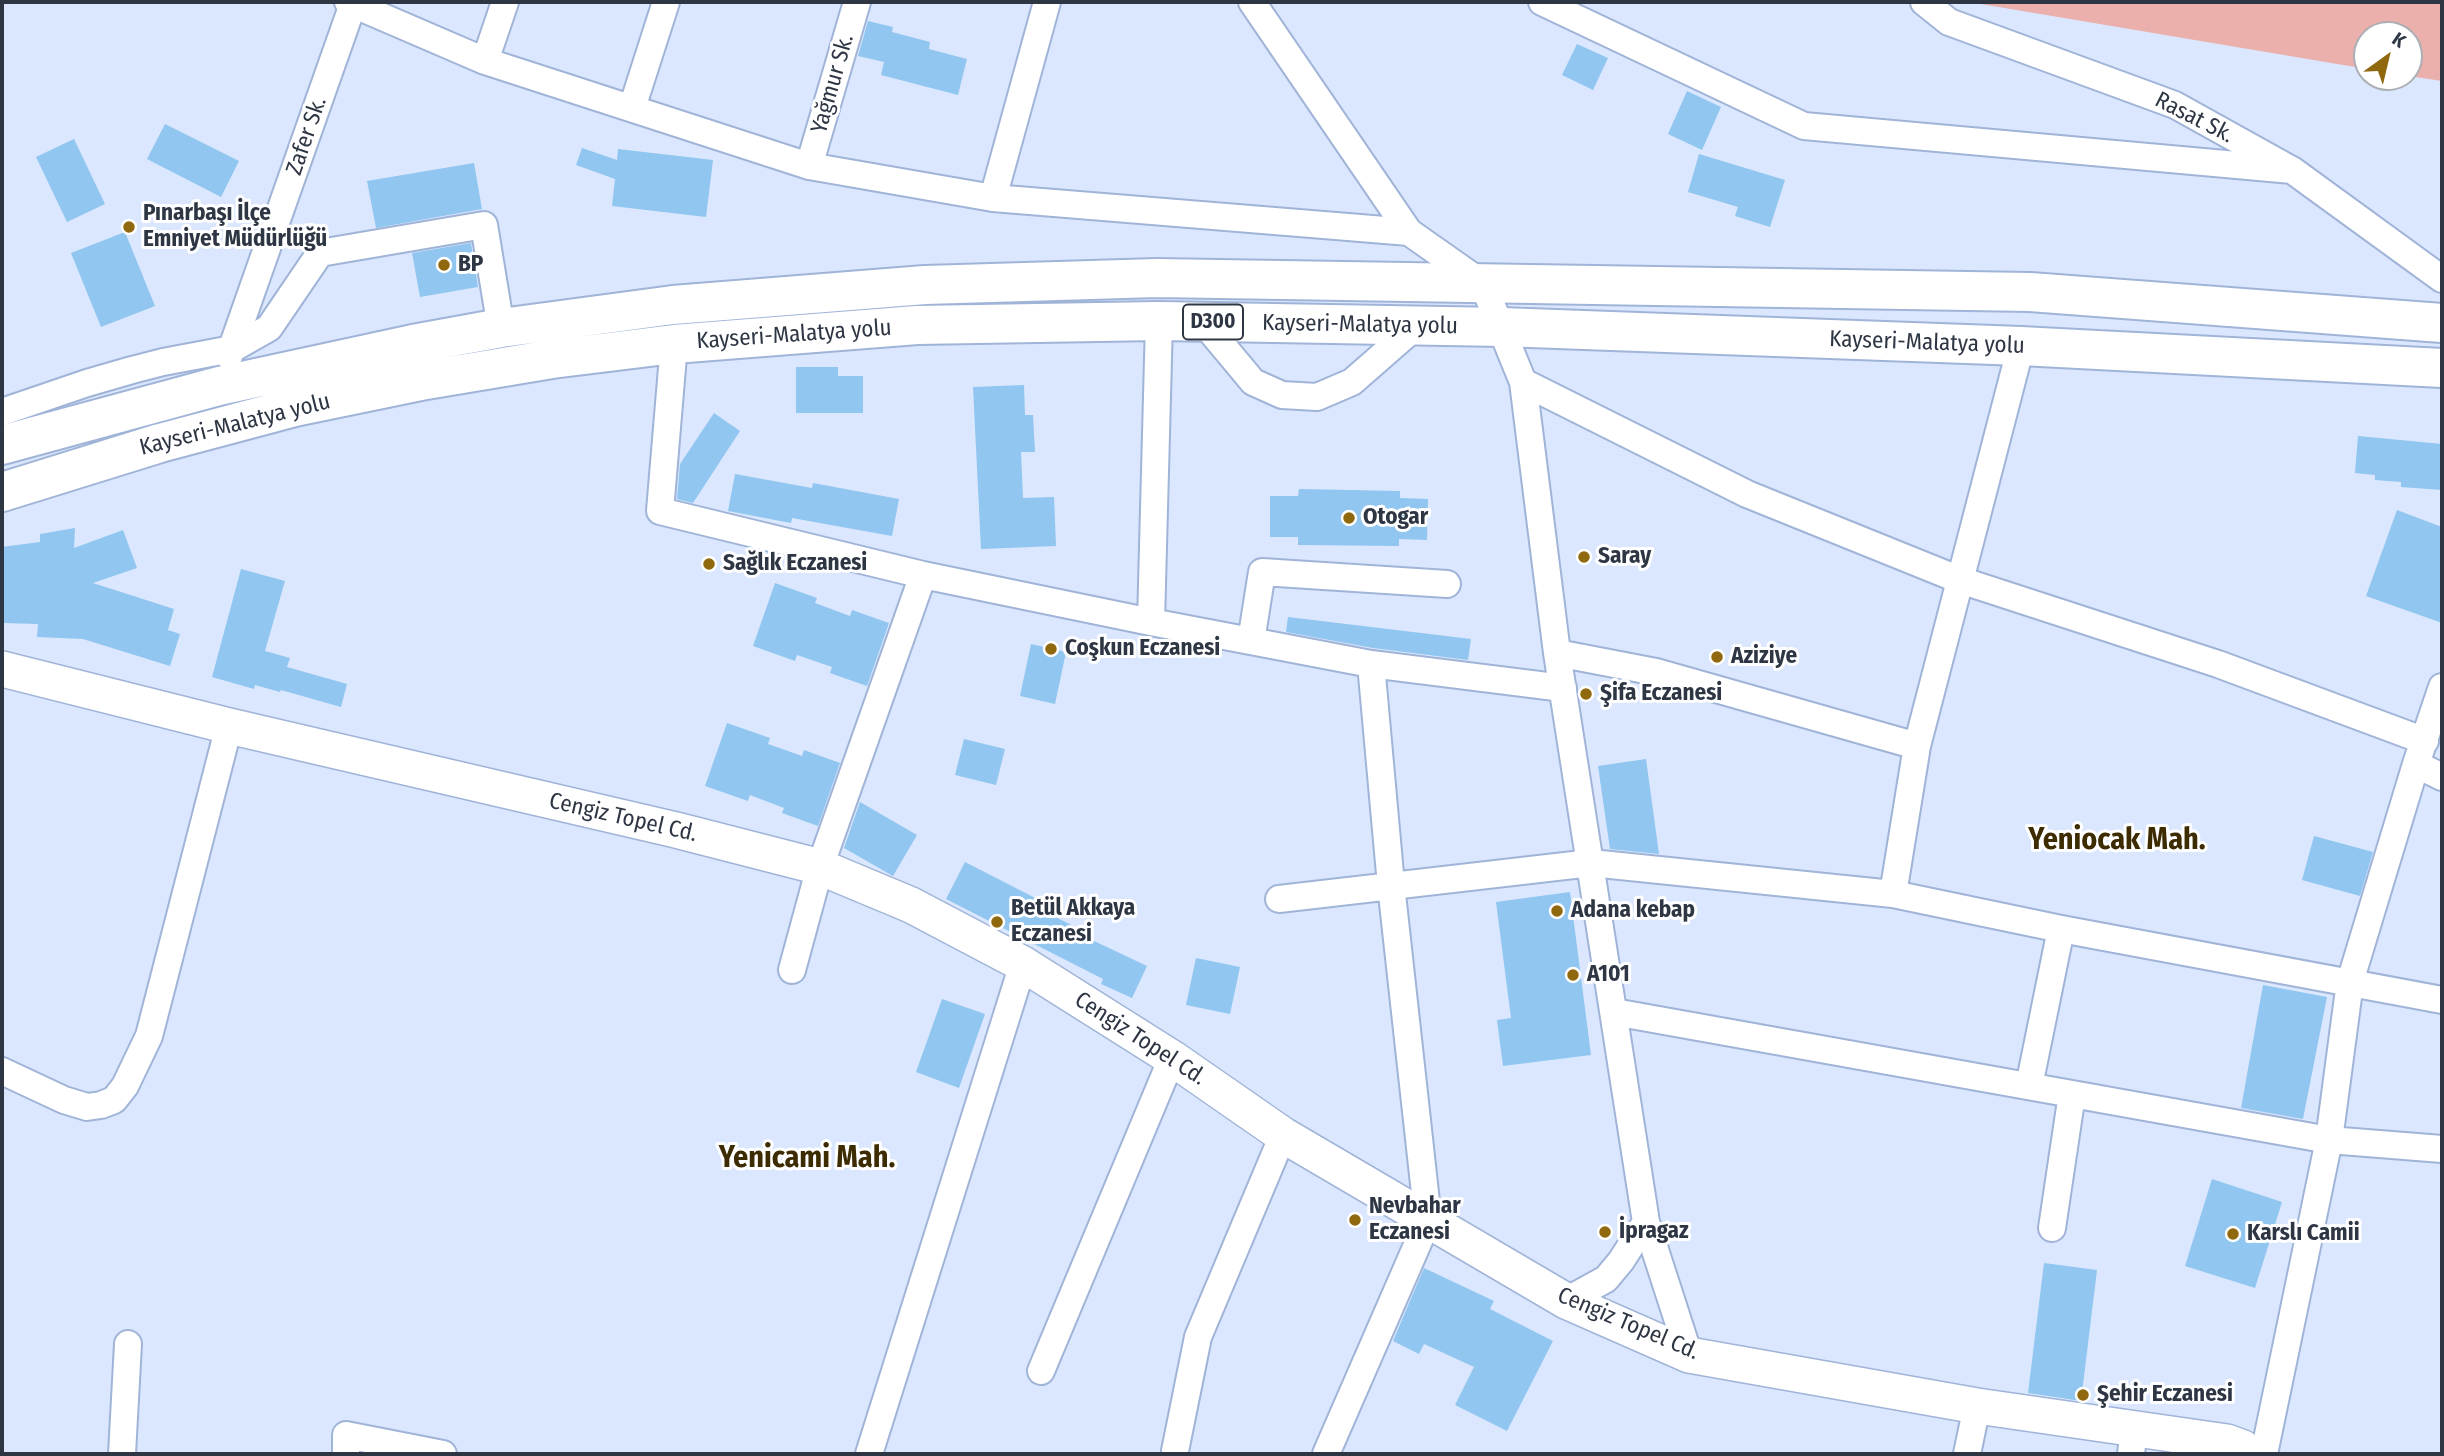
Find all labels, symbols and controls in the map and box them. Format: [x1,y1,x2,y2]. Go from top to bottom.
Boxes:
north arrow [2353,21,2423,91]
text: K [2388,27,2410,52]
street label: Yağmur Sk. [806,31,860,137]
street label: Rasat Sk. [2150,87,2238,149]
street label: Zafer Sk. [281,93,333,179]
place label: Pınarbaşı İlçe Emniyet Müdürlüğü [143,200,327,254]
marker: Pınarbaşı İlçe Emniyet Müdürlüğü [121,219,137,235]
place label: BP [458,251,483,279]
marker: BP [436,257,452,273]
road number: D300 [1183,304,1243,340]
street label: Kayseri-Malatya yolu [1262,309,1458,341]
street label: Kayseri-Malatya yolu [695,314,893,356]
street label: Kayseri-Malatya yolu [1829,326,2025,360]
street label: Kayseri-Malatya yolu [137,388,333,462]
place label: Otogar [1363,504,1428,532]
marker: Otogar [1341,510,1357,526]
place label: Saray [1598,543,1651,571]
marker: Saray [1576,549,1592,565]
place label: Sağlık Eczanesi [723,550,867,578]
marker: Sağlık Eczanesi [701,556,717,572]
place label: Coşkun Eczanesi [1065,635,1220,663]
marker: Coşkun Eczanesi [1043,641,1059,657]
place label: Aziziye [1731,643,1797,671]
marker: Aziziye [1709,649,1725,665]
place label: Şifa Eczanesi [1600,680,1722,708]
marker: Şifa Eczanesi [1578,686,1594,702]
street label: Cengiz Topel Cd. [546,788,700,848]
district label: Yeniocak Mah. [2028,823,2206,859]
place label: Betül Akkaya Eczanesi [1011,895,1135,949]
place label: Adana kebap [1571,897,1695,925]
marker: Adana kebap [1549,903,1565,919]
marker: Betül Akkaya Eczanesi [989,914,1005,930]
place label: A101 [1587,961,1630,989]
marker: A101 [1565,967,1581,983]
street label: Cengiz Topel Cd. [1069,986,1211,1092]
district label: Yenicami Mah. [719,1141,895,1177]
place label: Nevbahar Eczanesi [1369,1193,1461,1247]
marker: Nevbahar Eczanesi [1347,1212,1363,1228]
place label: İpragaz [1619,1218,1689,1246]
place label: Karslı Camii [2247,1220,2360,1248]
marker: İpragaz [1597,1224,1613,1240]
marker: Karslı Camii [2225,1226,2241,1242]
street label: Cengiz Topel Cd. [1553,1282,1703,1366]
place label: Şehir Eczanesi [2097,1381,2233,1409]
marker: Şehir Eczanesi [2075,1387,2091,1403]

